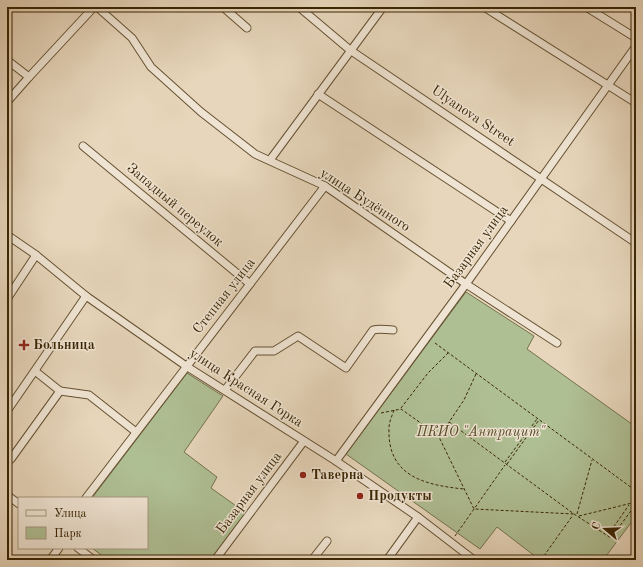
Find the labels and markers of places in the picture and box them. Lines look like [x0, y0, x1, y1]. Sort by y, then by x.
place label: Больница [33, 338, 95, 352]
marker: Больница [18, 339, 30, 351]
place label: Таверна [311, 468, 364, 482]
marker: Таверна [298, 470, 308, 480]
place label: Продукты [368, 489, 432, 503]
marker: Продукты [355, 491, 365, 501]

